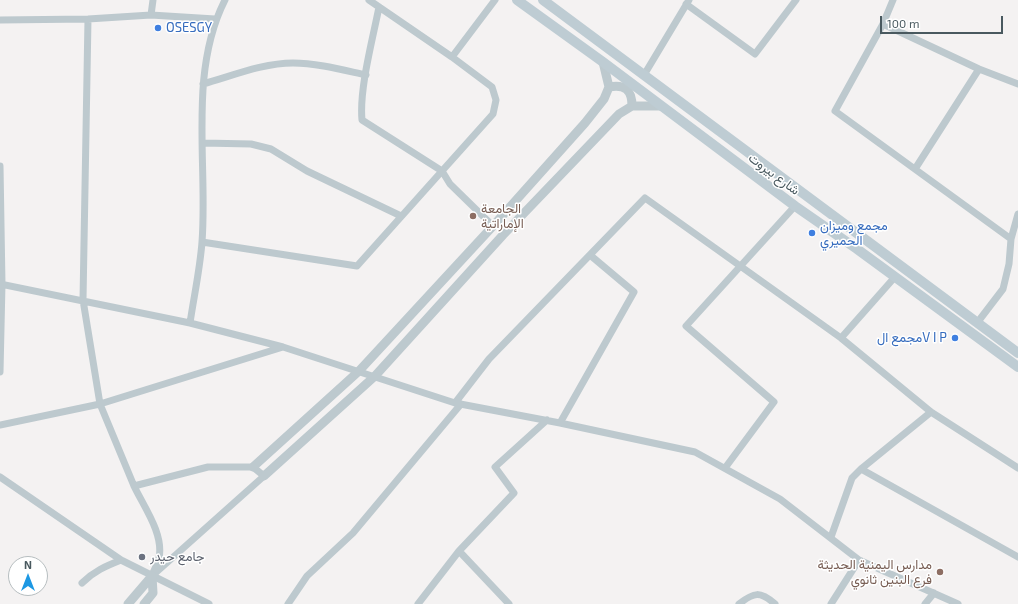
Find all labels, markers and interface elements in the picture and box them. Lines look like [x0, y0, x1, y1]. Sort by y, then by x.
scale bar [882, 8, 1005, 34]
text: 100 m [887, 16, 919, 30]
place label: OSESGY [166, 20, 212, 36]
marker: OSESGY [153, 23, 163, 33]
street label: شارع بيروت [745, 150, 803, 198]
place label: الجامعة الإماراتية [481, 201, 524, 232]
marker: الجامعة الإماراتية [468, 211, 478, 221]
place label: مجمع وميزان الحميري [820, 218, 888, 249]
marker: مجمع وميزان الحميري [807, 228, 817, 238]
place label: مجمع الV I P [877, 330, 947, 346]
marker: مجمع الV I P [950, 333, 960, 343]
place label: جامع حيدر [150, 549, 205, 565]
marker: جامع حيدر [137, 552, 147, 562]
north arrow [8, 556, 48, 596]
place label: مدارس اليمنية الحديثة فرع البنين ثانوي [817, 557, 932, 588]
text: N [24, 558, 32, 571]
marker: مدارس اليمنية الحديثة فرع البنين ثانوي [935, 567, 945, 577]

